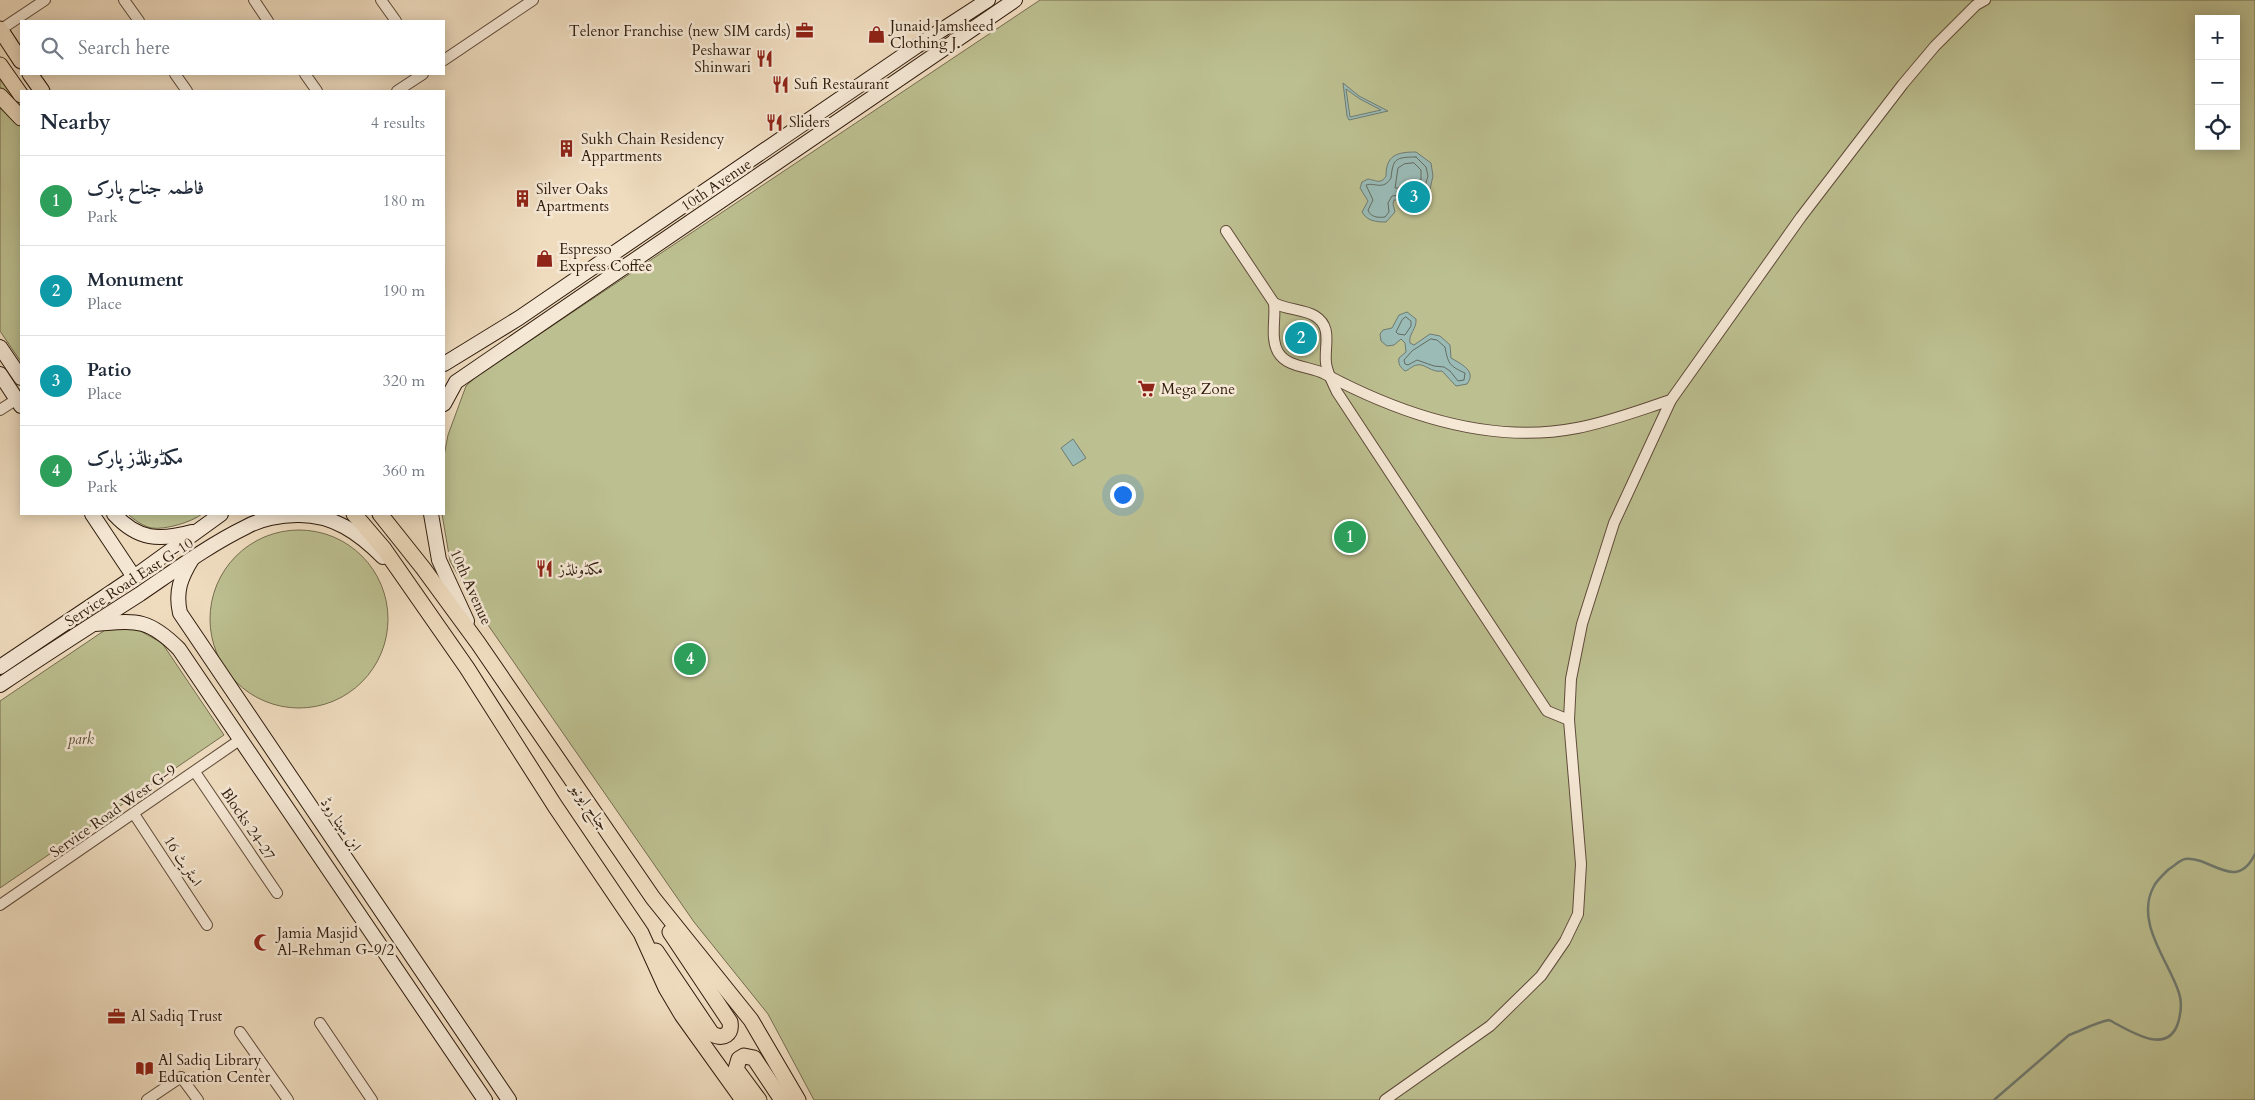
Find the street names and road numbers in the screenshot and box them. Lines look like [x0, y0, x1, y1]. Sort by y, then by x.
street label: 10th Avenue [677, 154, 755, 216]
street label: Service Road East G-10 [61, 533, 197, 631]
street label: 10th Avenue [445, 546, 497, 628]
street label: Service Road West G-9 [46, 760, 180, 862]
street label: جناح ایونیو [563, 778, 614, 837]
street label: Blocks 24-27 [216, 784, 280, 864]
street label: ابن سینا روڈ [316, 793, 366, 855]
street label: اسٹریٹ 16 [159, 832, 207, 890]

